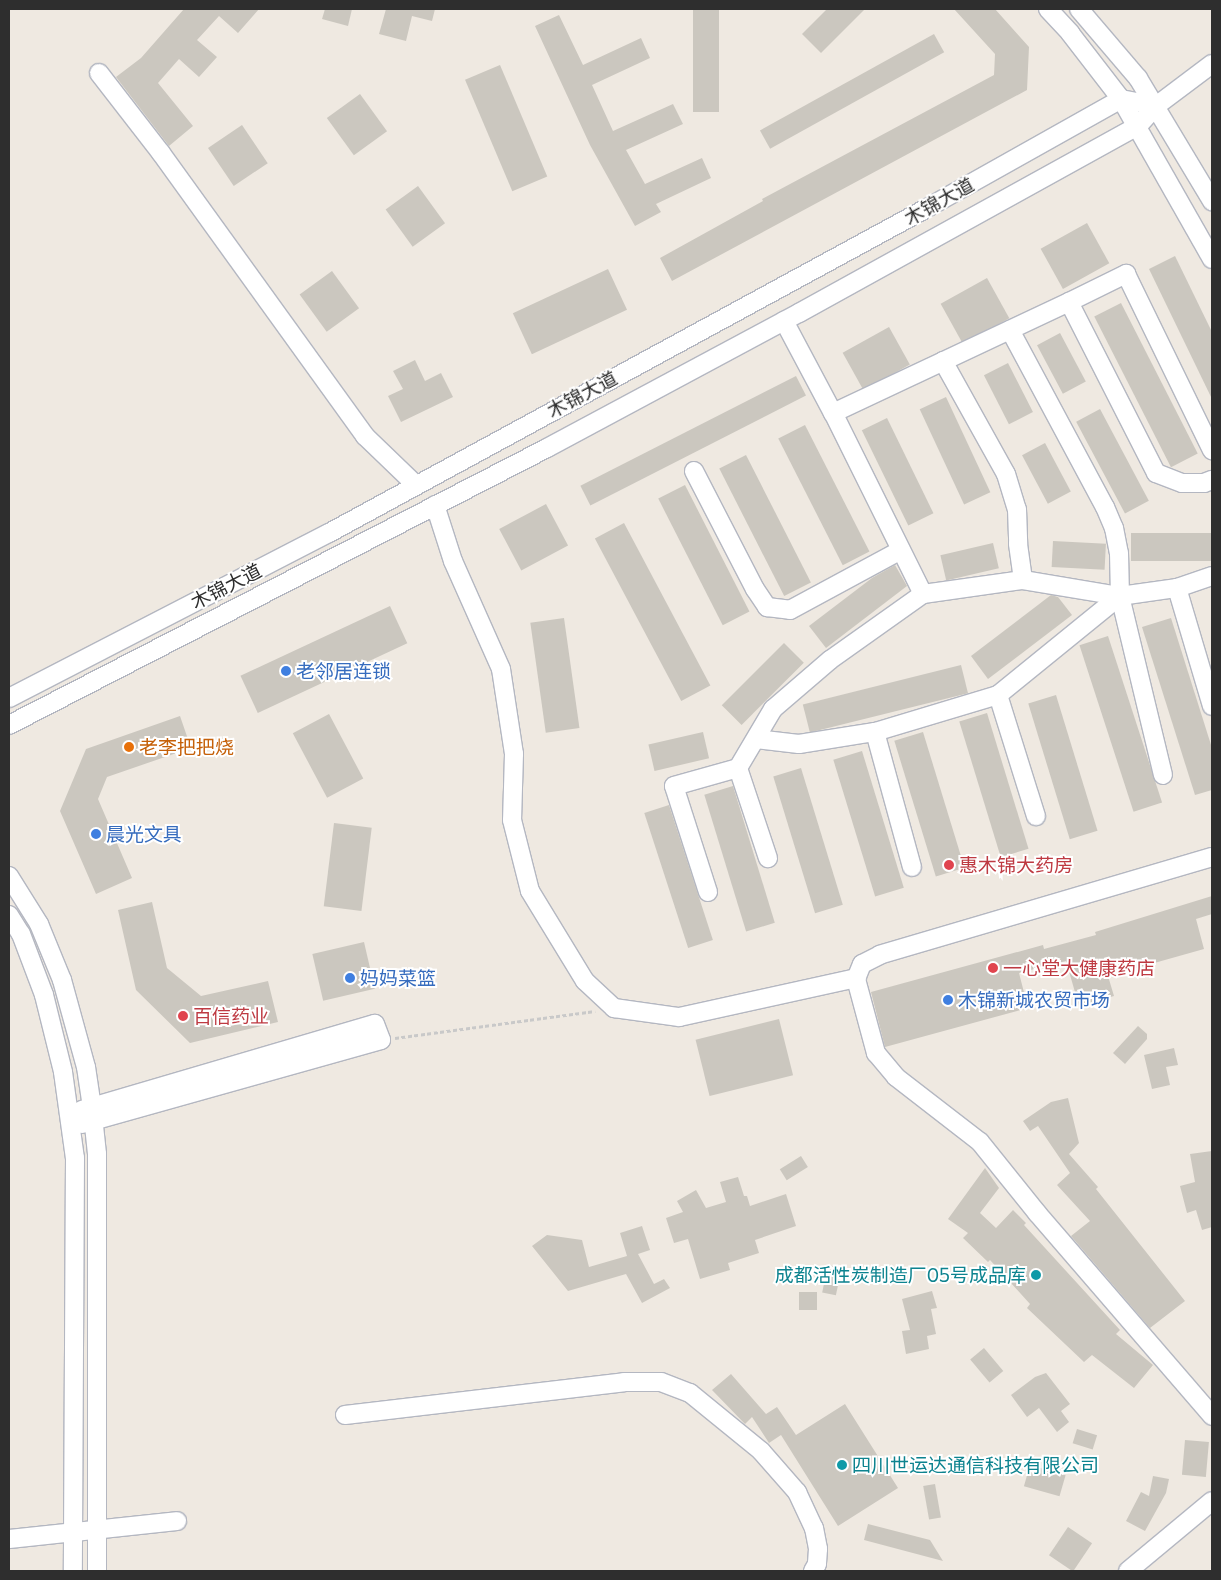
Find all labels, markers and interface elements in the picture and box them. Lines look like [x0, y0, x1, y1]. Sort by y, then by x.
street label: 木锦大道 [900, 173, 978, 229]
street label: 木锦大道 [543, 366, 621, 422]
street label: 木锦大道 [187, 559, 265, 613]
place label: 老邻居连锁 [296, 660, 391, 682]
marker: 老邻居连锁 [280, 665, 292, 677]
place label: 老李把把烧 [139, 736, 234, 758]
marker: 老李把把烧 [123, 741, 135, 753]
place label: 晨光文具 [106, 823, 182, 845]
marker: 晨光文具 [90, 828, 102, 840]
place label: 惠木锦大药房 [959, 854, 1073, 876]
marker: 惠木锦大药房 [943, 859, 955, 871]
place label: 一心堂大健康药店 [1003, 957, 1155, 979]
marker: 一心堂大健康药店 [987, 962, 999, 974]
place label: 妈妈菜篮 [360, 967, 436, 989]
marker: 妈妈菜篮 [344, 972, 356, 984]
place label: 木锦新城农贸市场 [958, 989, 1110, 1011]
marker: 木锦新城农贸市场 [942, 994, 954, 1006]
place label: 百信药业 [193, 1005, 269, 1027]
marker: 百信药业 [177, 1010, 189, 1022]
place label: 成都活性炭制造厂05号成品库 [775, 1264, 1026, 1286]
marker: 成都活性炭制造厂05号成品库 [1030, 1269, 1042, 1281]
place label: 四川世运达通信科技有限公司 [852, 1454, 1099, 1476]
marker: 四川世运达通信科技有限公司 [836, 1459, 848, 1471]

